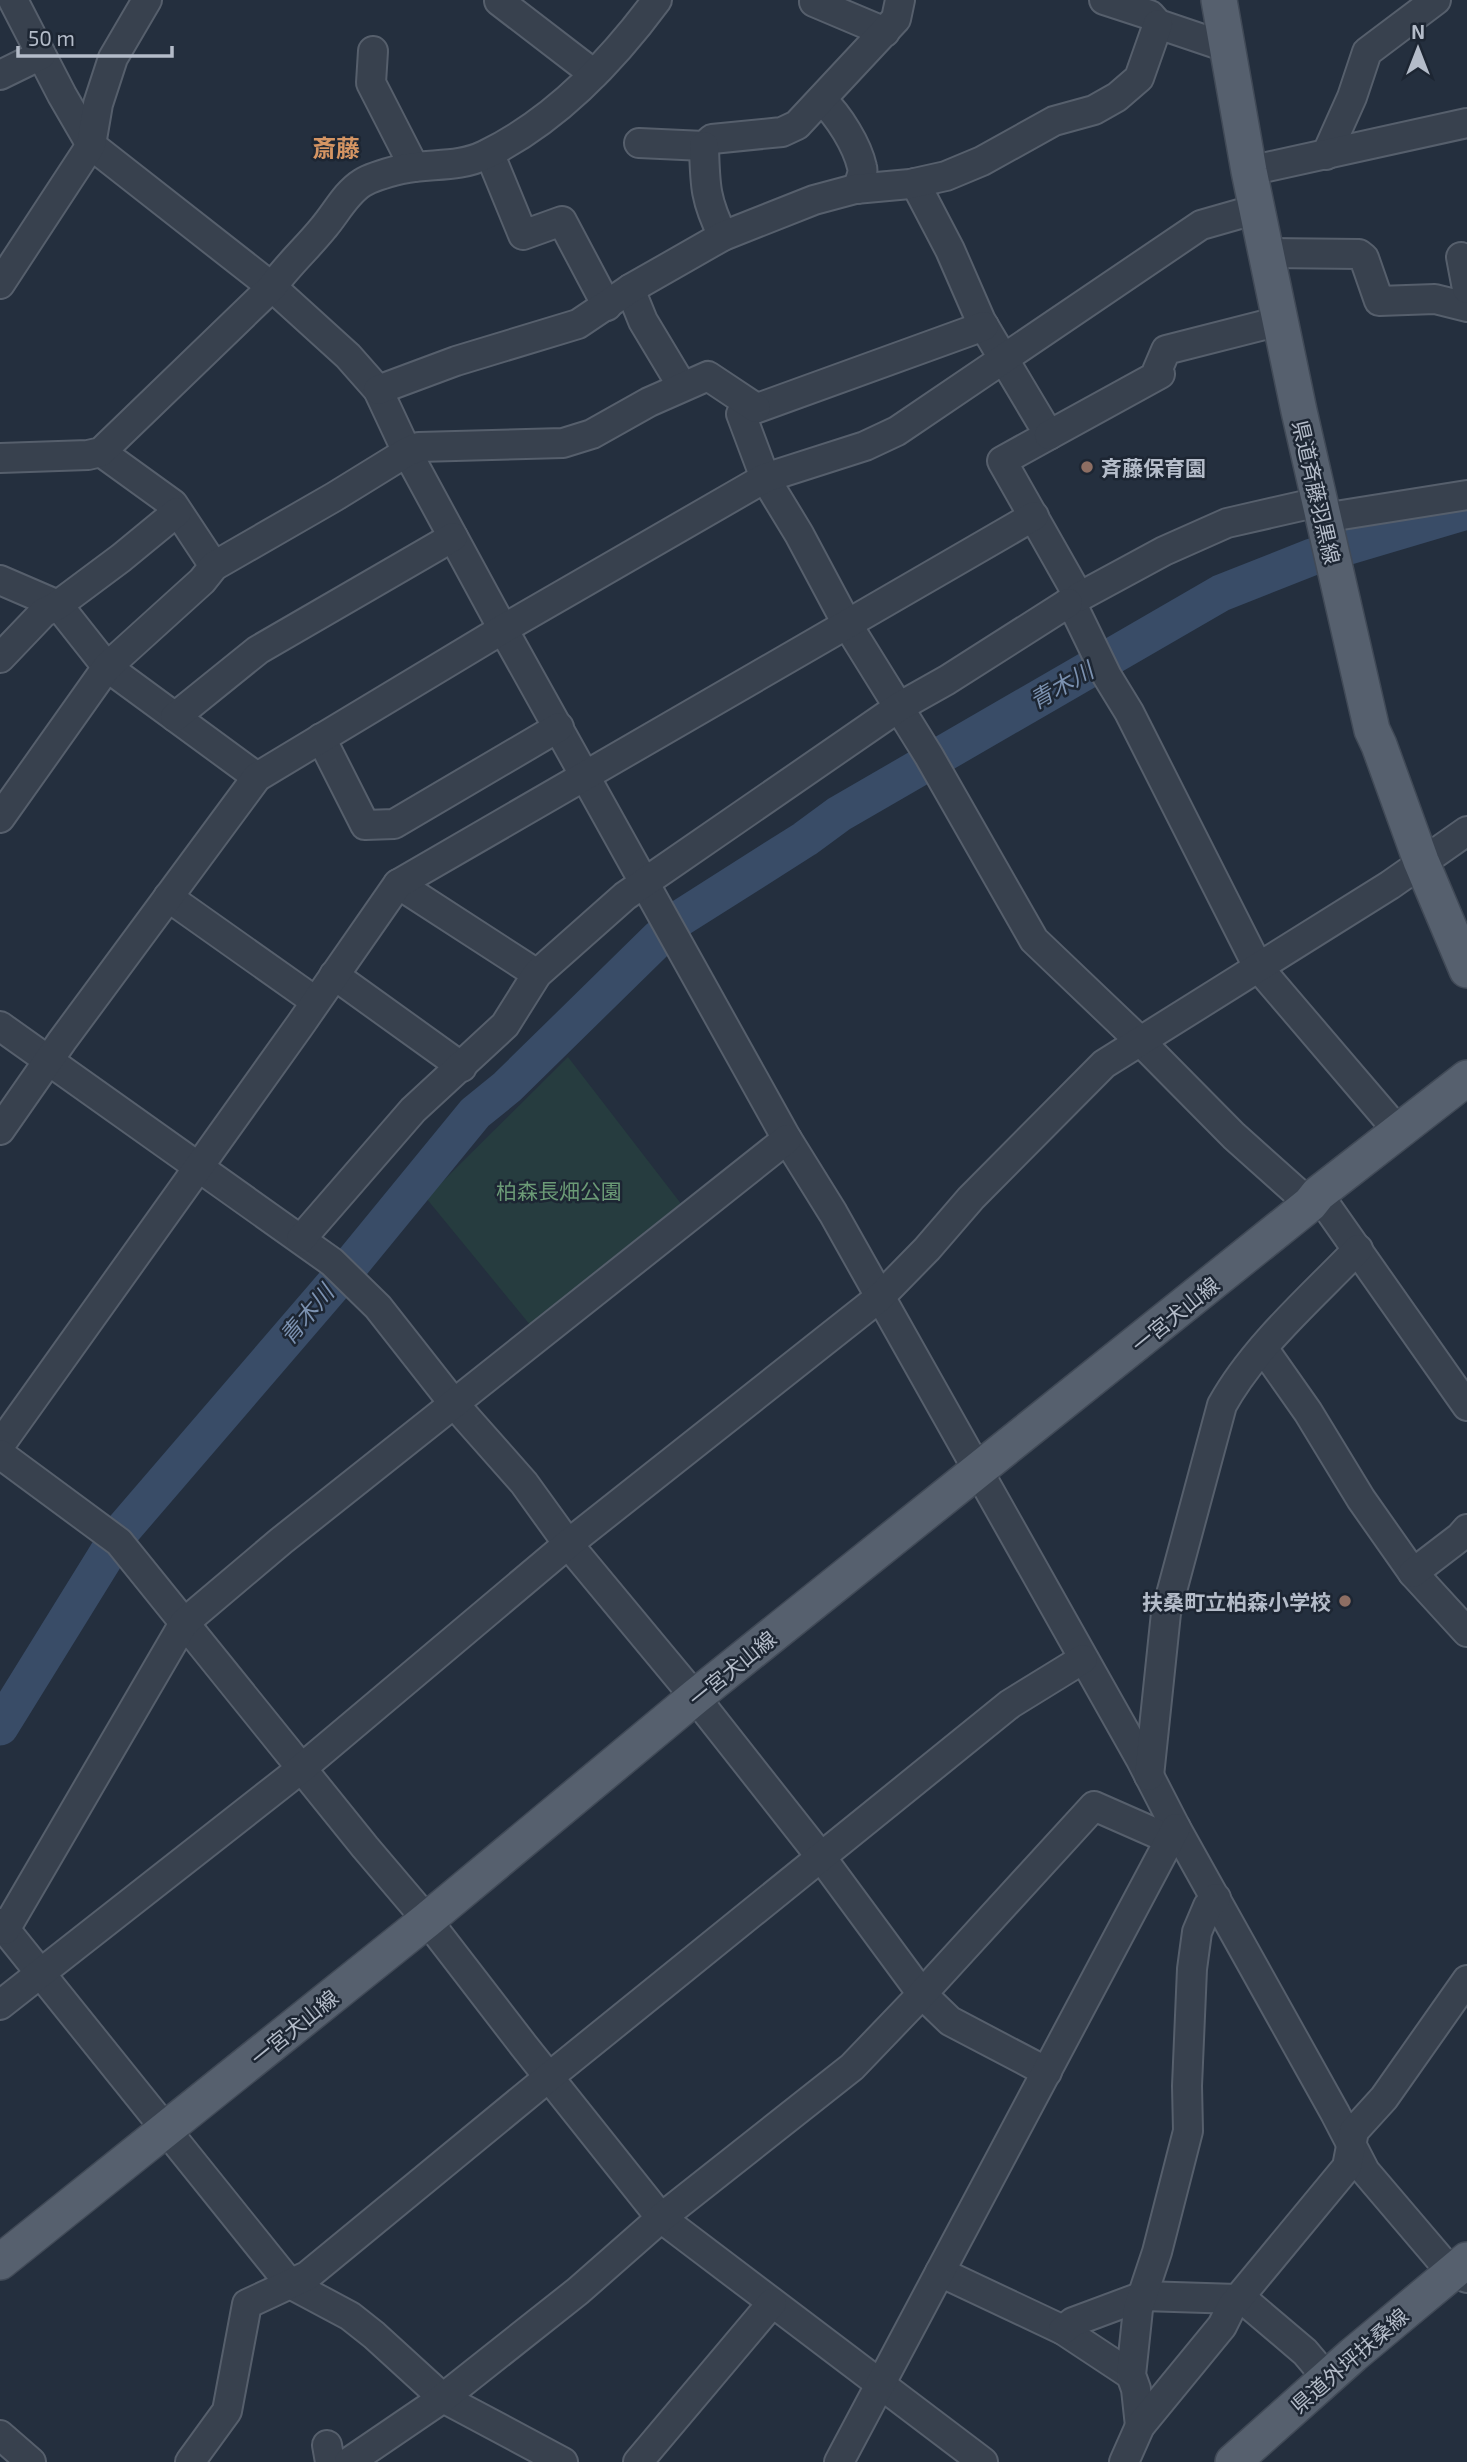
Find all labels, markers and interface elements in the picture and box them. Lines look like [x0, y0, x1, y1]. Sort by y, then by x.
scale bar [18, 14, 172, 58]
north arrow [1383, 14, 1453, 84]
text: N [1411, 20, 1425, 43]
text: 50 m [28, 25, 75, 50]
district label: 斎藤 [312, 133, 360, 162]
street label: 県道斉藤羽黒線 [1288, 418, 1346, 566]
place label: 斉藤保育園 [1101, 455, 1206, 480]
marker: 斉藤保育園 [1079, 459, 1095, 475]
water label: 青木川 [1024, 654, 1100, 714]
park label: 柏森長畑公園 [496, 1178, 622, 1203]
street label: 一宮犬山線 [1126, 1271, 1224, 1357]
water label: 青木川 [273, 1276, 341, 1349]
place label: 扶桑町立柏森小学校 [1142, 1589, 1331, 1614]
marker: 扶桑町立柏森小学校 [1337, 1593, 1353, 1609]
street label: 一宮犬山線 [683, 1625, 781, 1711]
street label: 一宮犬山線 [245, 1984, 343, 2070]
street label: 県道外坪扶桑線 [1285, 2302, 1413, 2418]

